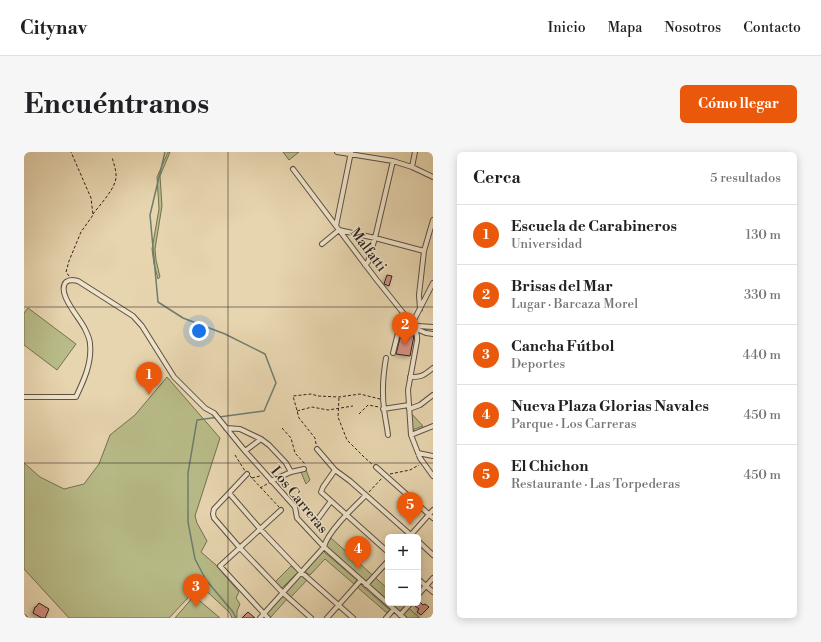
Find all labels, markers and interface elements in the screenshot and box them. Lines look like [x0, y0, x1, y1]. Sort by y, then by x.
text: Citynav [20, 16, 87, 40]
text: Inicio [548, 19, 586, 37]
text: Mapa [608, 19, 642, 37]
text: Nosotros [664, 19, 721, 37]
text: Contacto [743, 19, 801, 37]
button: Cómo llegar [680, 85, 797, 123]
text: Encuéntranos [24, 87, 209, 122]
text: Cerca [473, 167, 521, 189]
text: 5 resultados [710, 170, 781, 186]
text: Escuela de Carabineros [511, 217, 677, 236]
street label: Malfatti [346, 224, 391, 276]
text: 1 [483, 227, 489, 243]
text: 130 m [746, 227, 781, 243]
text: Universidad [511, 236, 582, 252]
text: Brisas del Mar [511, 277, 613, 296]
text: 2 [482, 287, 490, 303]
text: 330 m [744, 287, 781, 303]
text: Lugar · Barcaza Morel [511, 296, 638, 312]
pin: 2 [392, 312, 418, 345]
your location [189, 321, 209, 341]
text: Cancha Fútbol [511, 337, 615, 356]
text: 3 [482, 347, 490, 363]
text: 440 m [743, 347, 781, 363]
text: Deportes [511, 356, 565, 372]
pin: 1 [136, 362, 162, 395]
text: Nueva Plaza Glorias Navales [511, 397, 709, 416]
text: 4 [482, 407, 490, 423]
text: 450 m [743, 407, 781, 423]
text: Parque · Los Carreras [511, 416, 636, 432]
text: El Chichon [511, 457, 589, 476]
street label: Los Carreras [266, 463, 332, 537]
text: 5 [482, 467, 490, 483]
text: 450 m [743, 467, 781, 483]
text: Restaurante · Las Torpederas [511, 476, 680, 492]
pin: 5 [397, 492, 423, 525]
map controls [385, 534, 421, 606]
button: + [385, 534, 421, 570]
pin: 4 [345, 536, 371, 569]
button: − [385, 570, 421, 606]
pin: 3 [183, 574, 209, 607]

